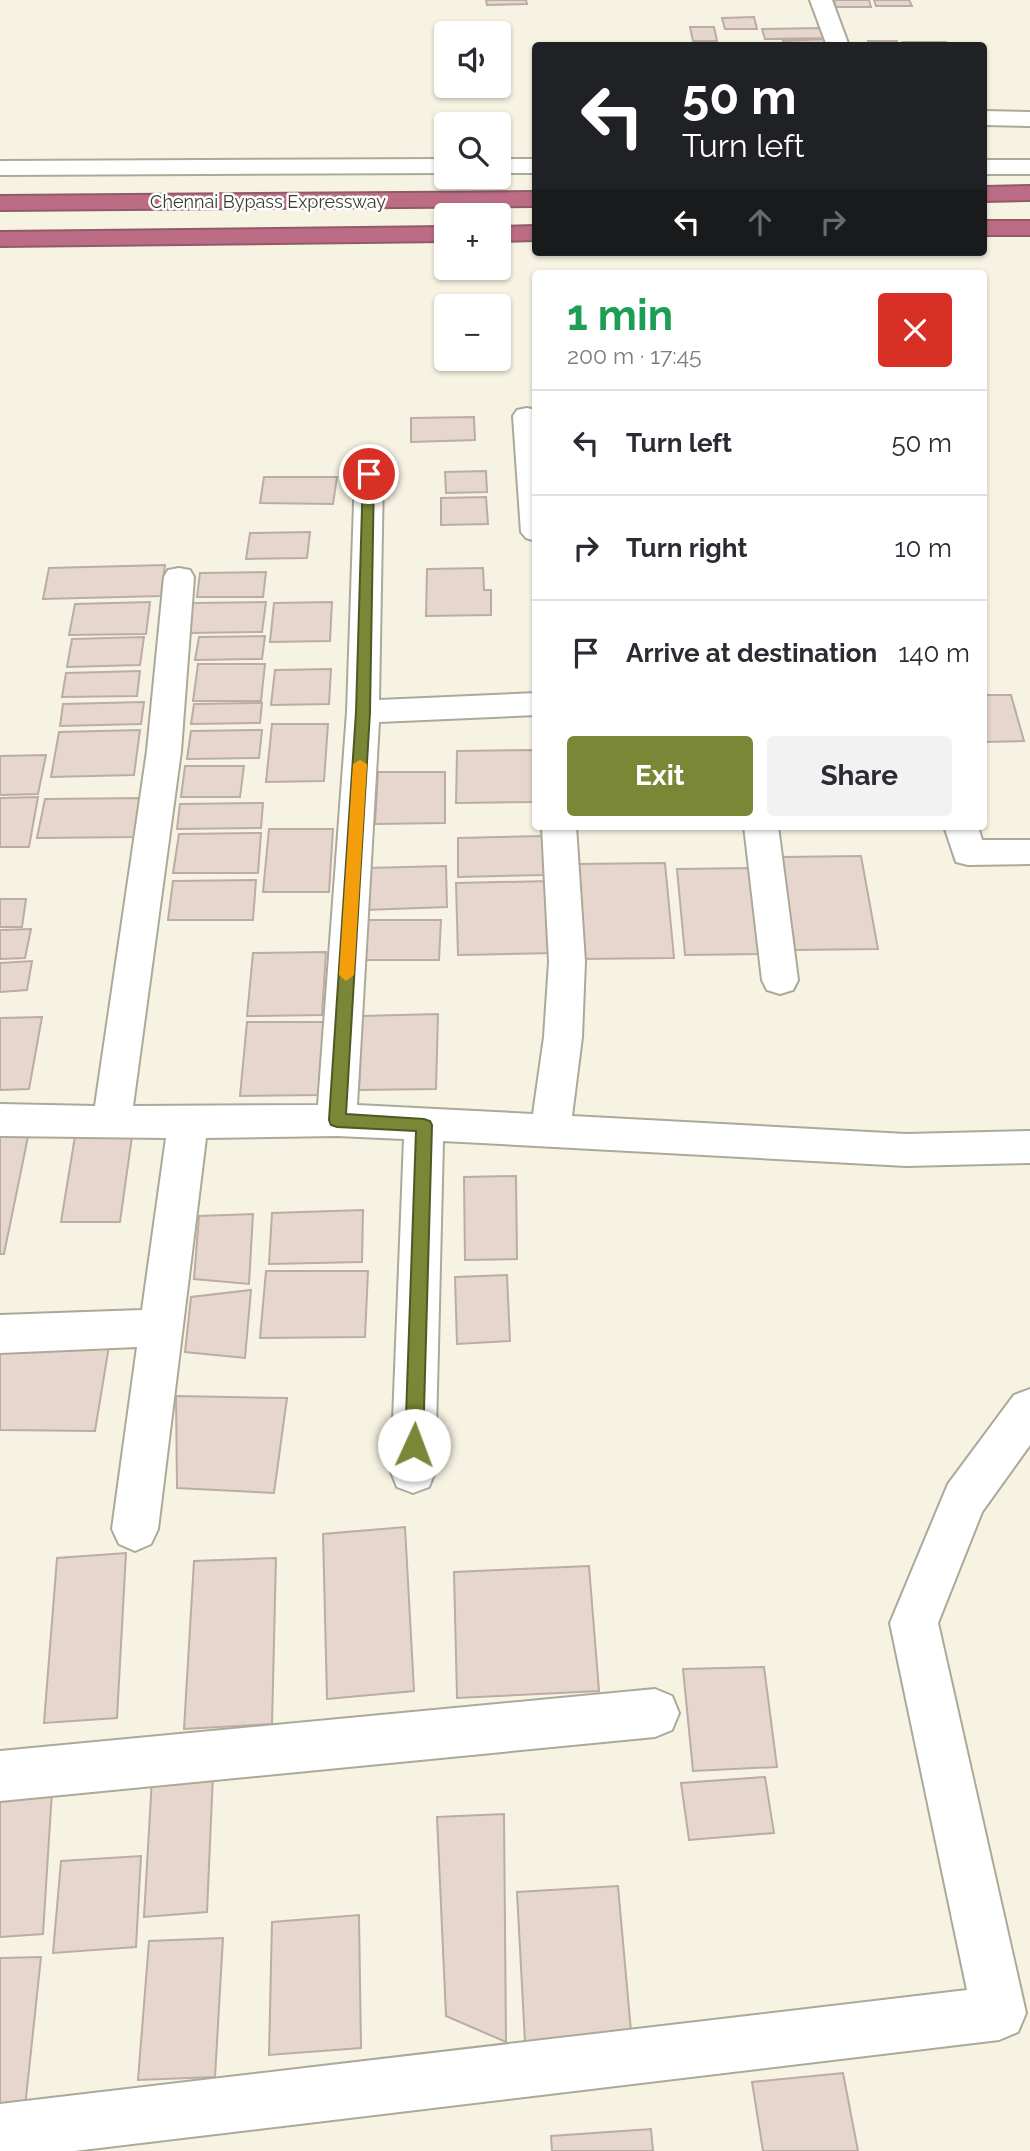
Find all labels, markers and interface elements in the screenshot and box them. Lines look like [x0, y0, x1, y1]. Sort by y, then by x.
map controls [434, 21, 511, 371]
button: sound [434, 21, 511, 98]
text: 50 m [682, 68, 797, 125]
icon: left [567, 70, 658, 161]
button: search [434, 112, 511, 189]
text: Turn left [682, 127, 804, 164]
street label: Chennai Bypass Expressway [150, 191, 386, 212]
button: + [434, 203, 511, 280]
icon: left [668, 203, 706, 241]
icon: ahead [741, 203, 779, 241]
icon: right [814, 203, 852, 241]
text: 1 min [567, 291, 673, 340]
button: close [878, 293, 952, 367]
button: − [434, 294, 511, 371]
text: 200 m · 17:45 [567, 342, 702, 369]
icon: left [567, 424, 605, 462]
text: Turn left [626, 428, 732, 458]
text: 50 m [891, 428, 952, 458]
pin [339, 444, 399, 504]
icon: arrive [350, 455, 388, 493]
icon: right [567, 529, 605, 567]
text: Turn right [626, 533, 747, 563]
text: 10 m [894, 533, 952, 563]
icon: arrive [567, 634, 605, 672]
text: Arrive at destination [626, 638, 877, 668]
text: 140 m [898, 638, 970, 668]
button: Exit [567, 736, 753, 816]
button: Share [767, 736, 952, 816]
position arrow [377, 1408, 451, 1482]

